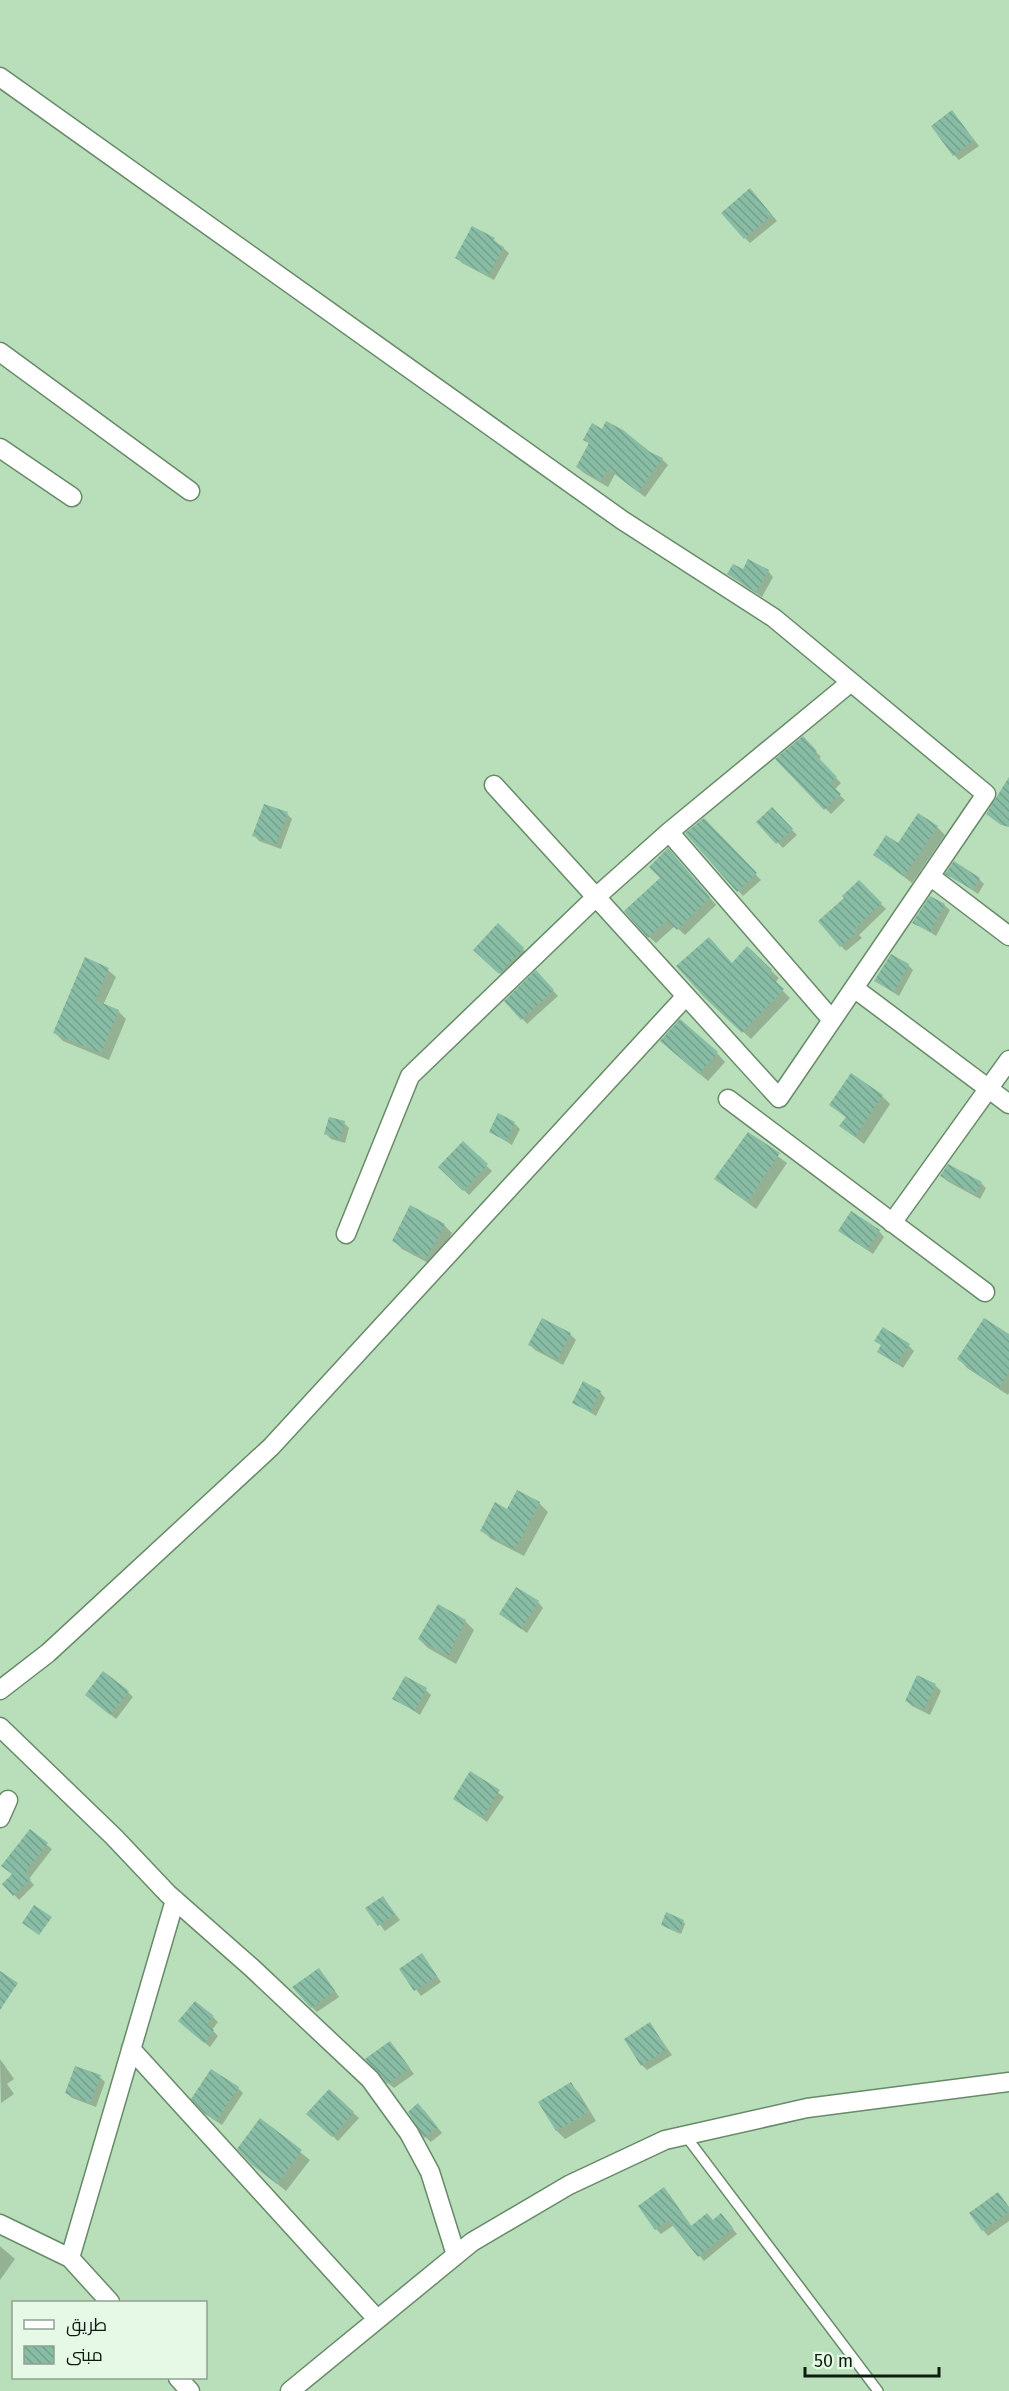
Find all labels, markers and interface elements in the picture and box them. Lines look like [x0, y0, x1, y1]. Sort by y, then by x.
legend [12, 2301, 207, 2379]
text: طريق [66, 2314, 107, 2337]
scale bar [805, 2340, 938, 2378]
text: مبنى [66, 2344, 103, 2366]
text: 50 m [814, 2350, 853, 2372]

